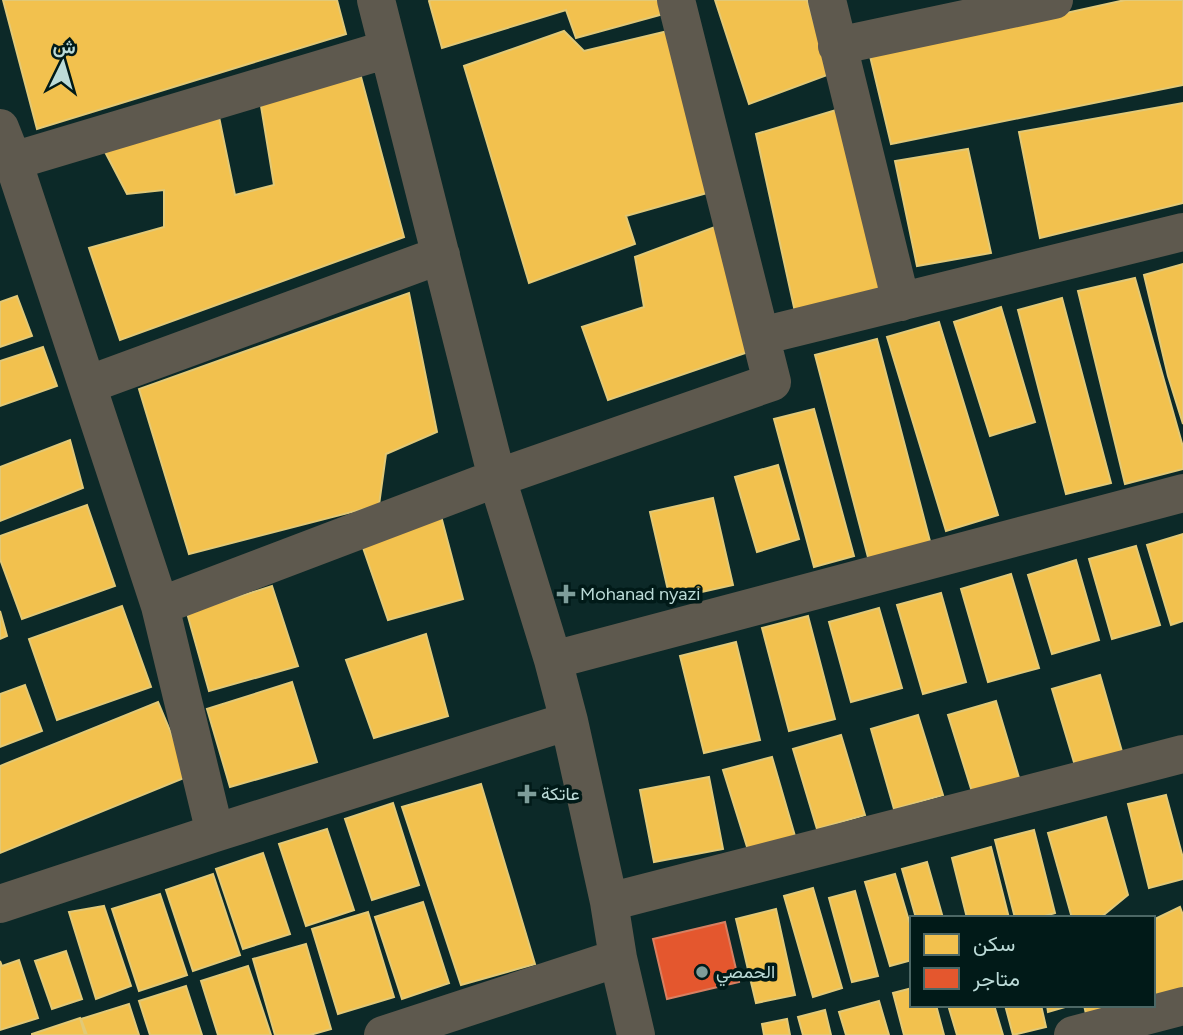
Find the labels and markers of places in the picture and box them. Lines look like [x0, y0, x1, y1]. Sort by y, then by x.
place label: Mohanad nyazi [580, 583, 700, 605]
marker: Mohanad nyazi [558, 586, 574, 602]
place label: عاتكة [541, 783, 580, 805]
marker: عاتكة [519, 786, 535, 802]
place label: الحمصي [716, 961, 775, 987]
marker: الحمصي [694, 964, 710, 980]

